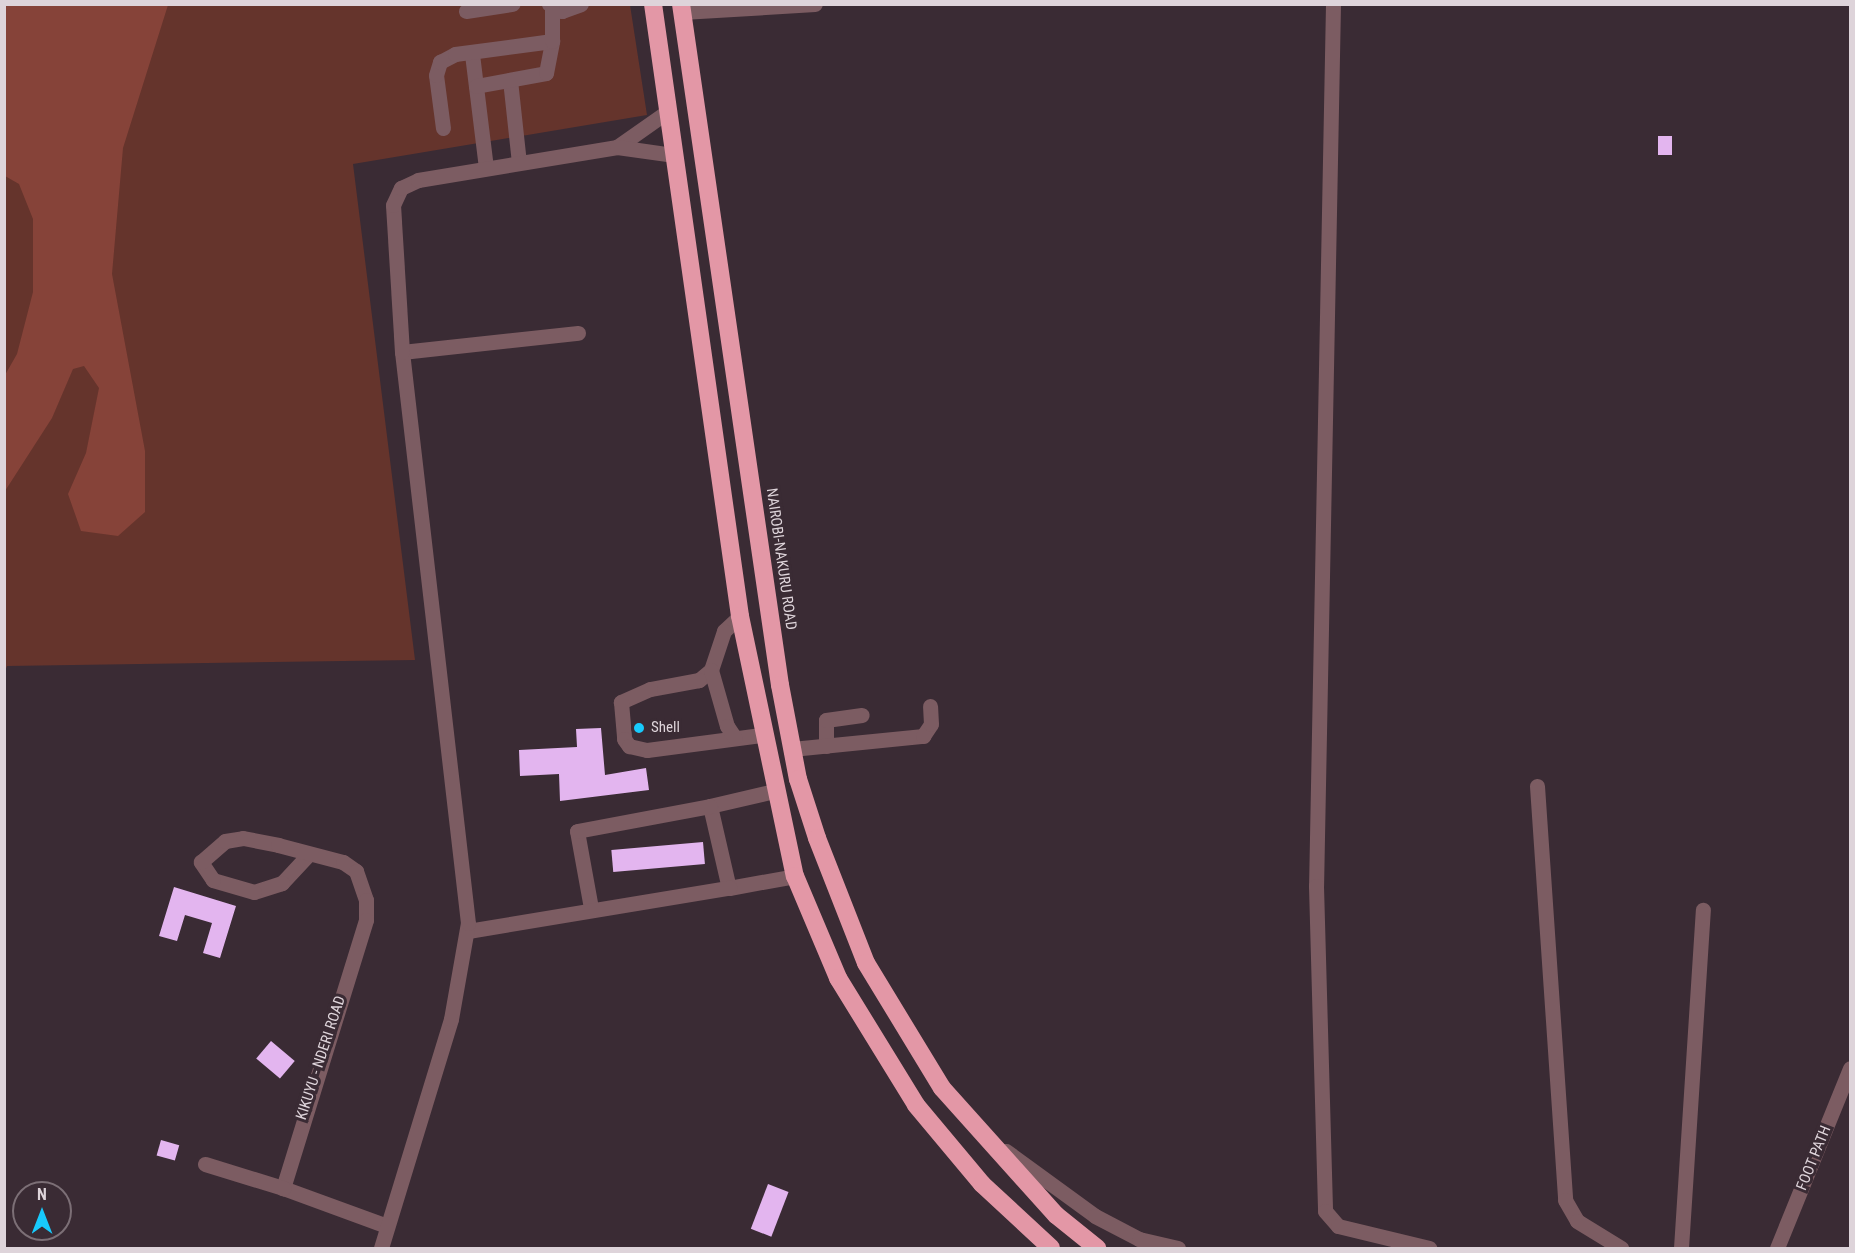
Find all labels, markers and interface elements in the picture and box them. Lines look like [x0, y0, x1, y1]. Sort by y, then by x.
street label: NAIROBI-NAKURU ROAD [762, 487, 800, 631]
place label: Shell [651, 719, 680, 737]
marker: Shell [632, 721, 646, 735]
street label: KIKUYU - NDERI ROAD [292, 994, 350, 1122]
street label: FOOT PATH [1793, 1123, 1835, 1193]
north arrow [12, 1181, 72, 1241]
text: N [37, 1185, 47, 1204]

